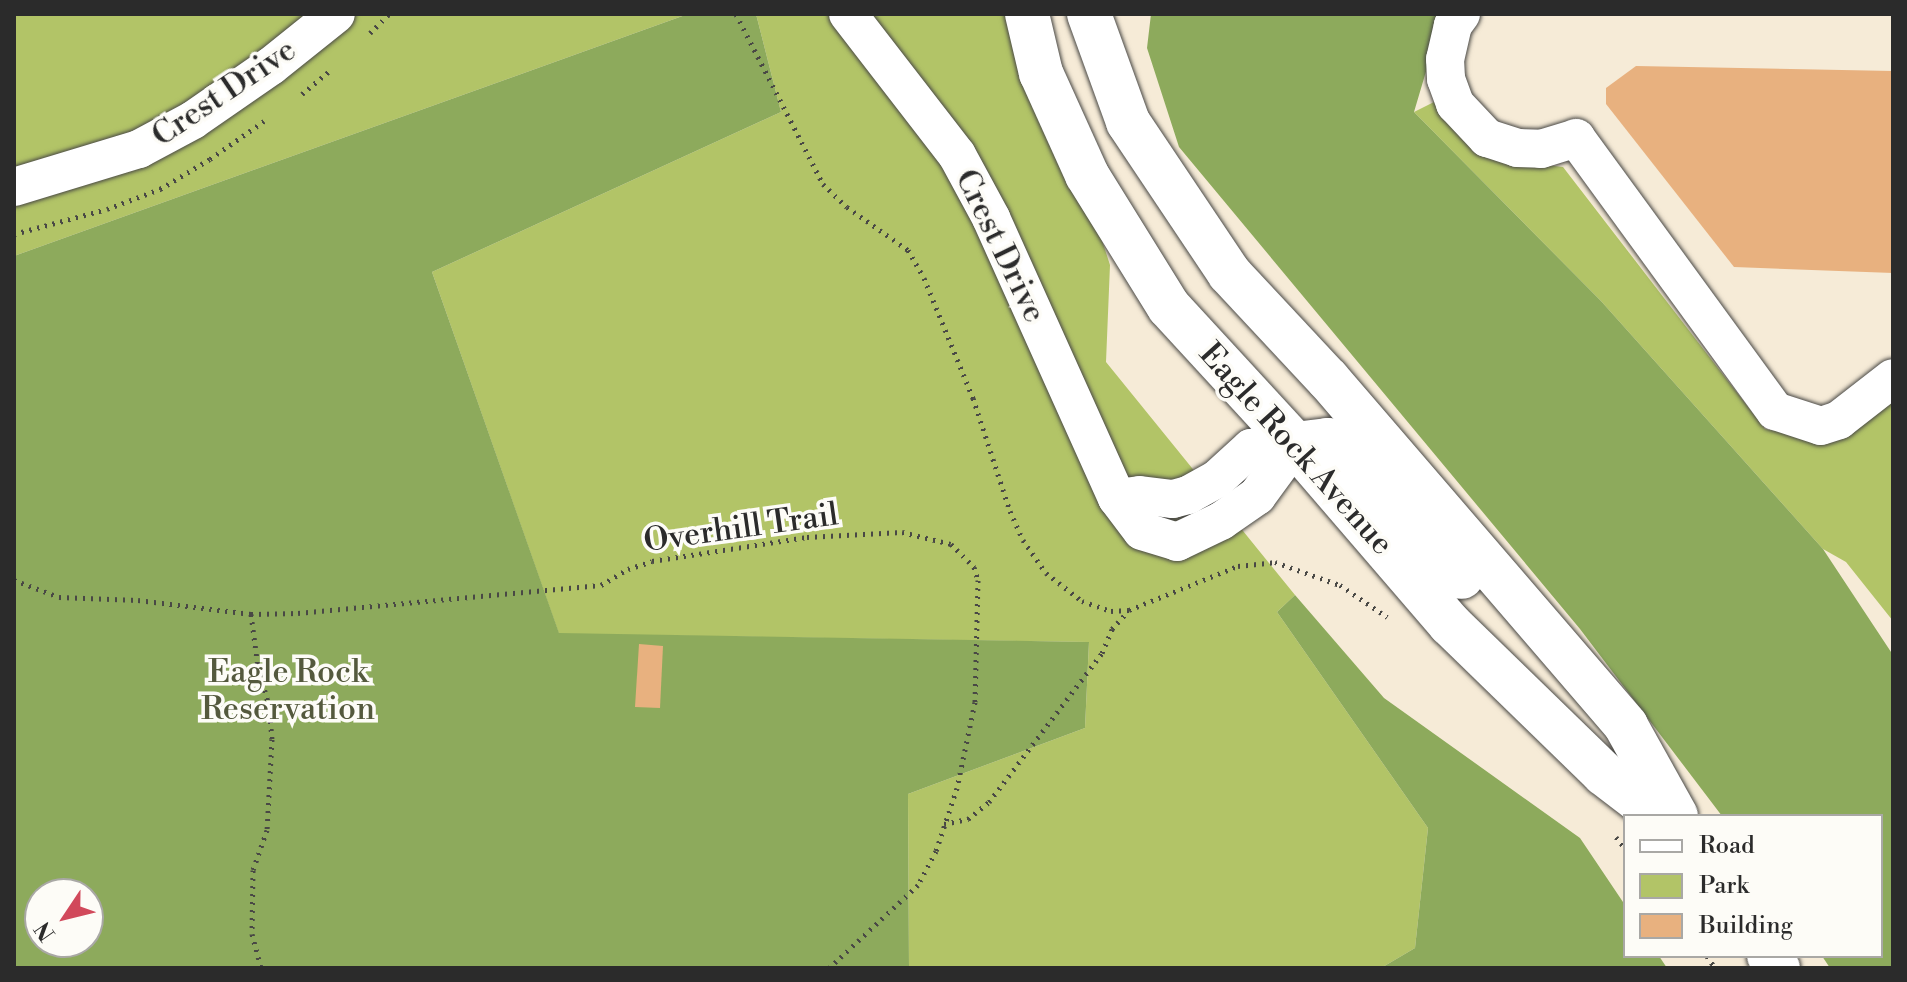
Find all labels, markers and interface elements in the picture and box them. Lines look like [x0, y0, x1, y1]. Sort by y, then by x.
street label: Crest Drive [145, 31, 303, 155]
street label: Crest Drive [946, 163, 1054, 329]
street label: Eagle Rock Avenue [1191, 335, 1401, 563]
street label: Overhill Trail [641, 495, 841, 561]
park label: Eagle Rock Reservation [201, 654, 375, 729]
legend [1623, 814, 1883, 958]
text: Road [1699, 831, 1755, 861]
text: Park [1699, 871, 1749, 901]
north arrow [24, 878, 104, 958]
text: Building [1699, 911, 1793, 941]
text: N [30, 916, 62, 946]

